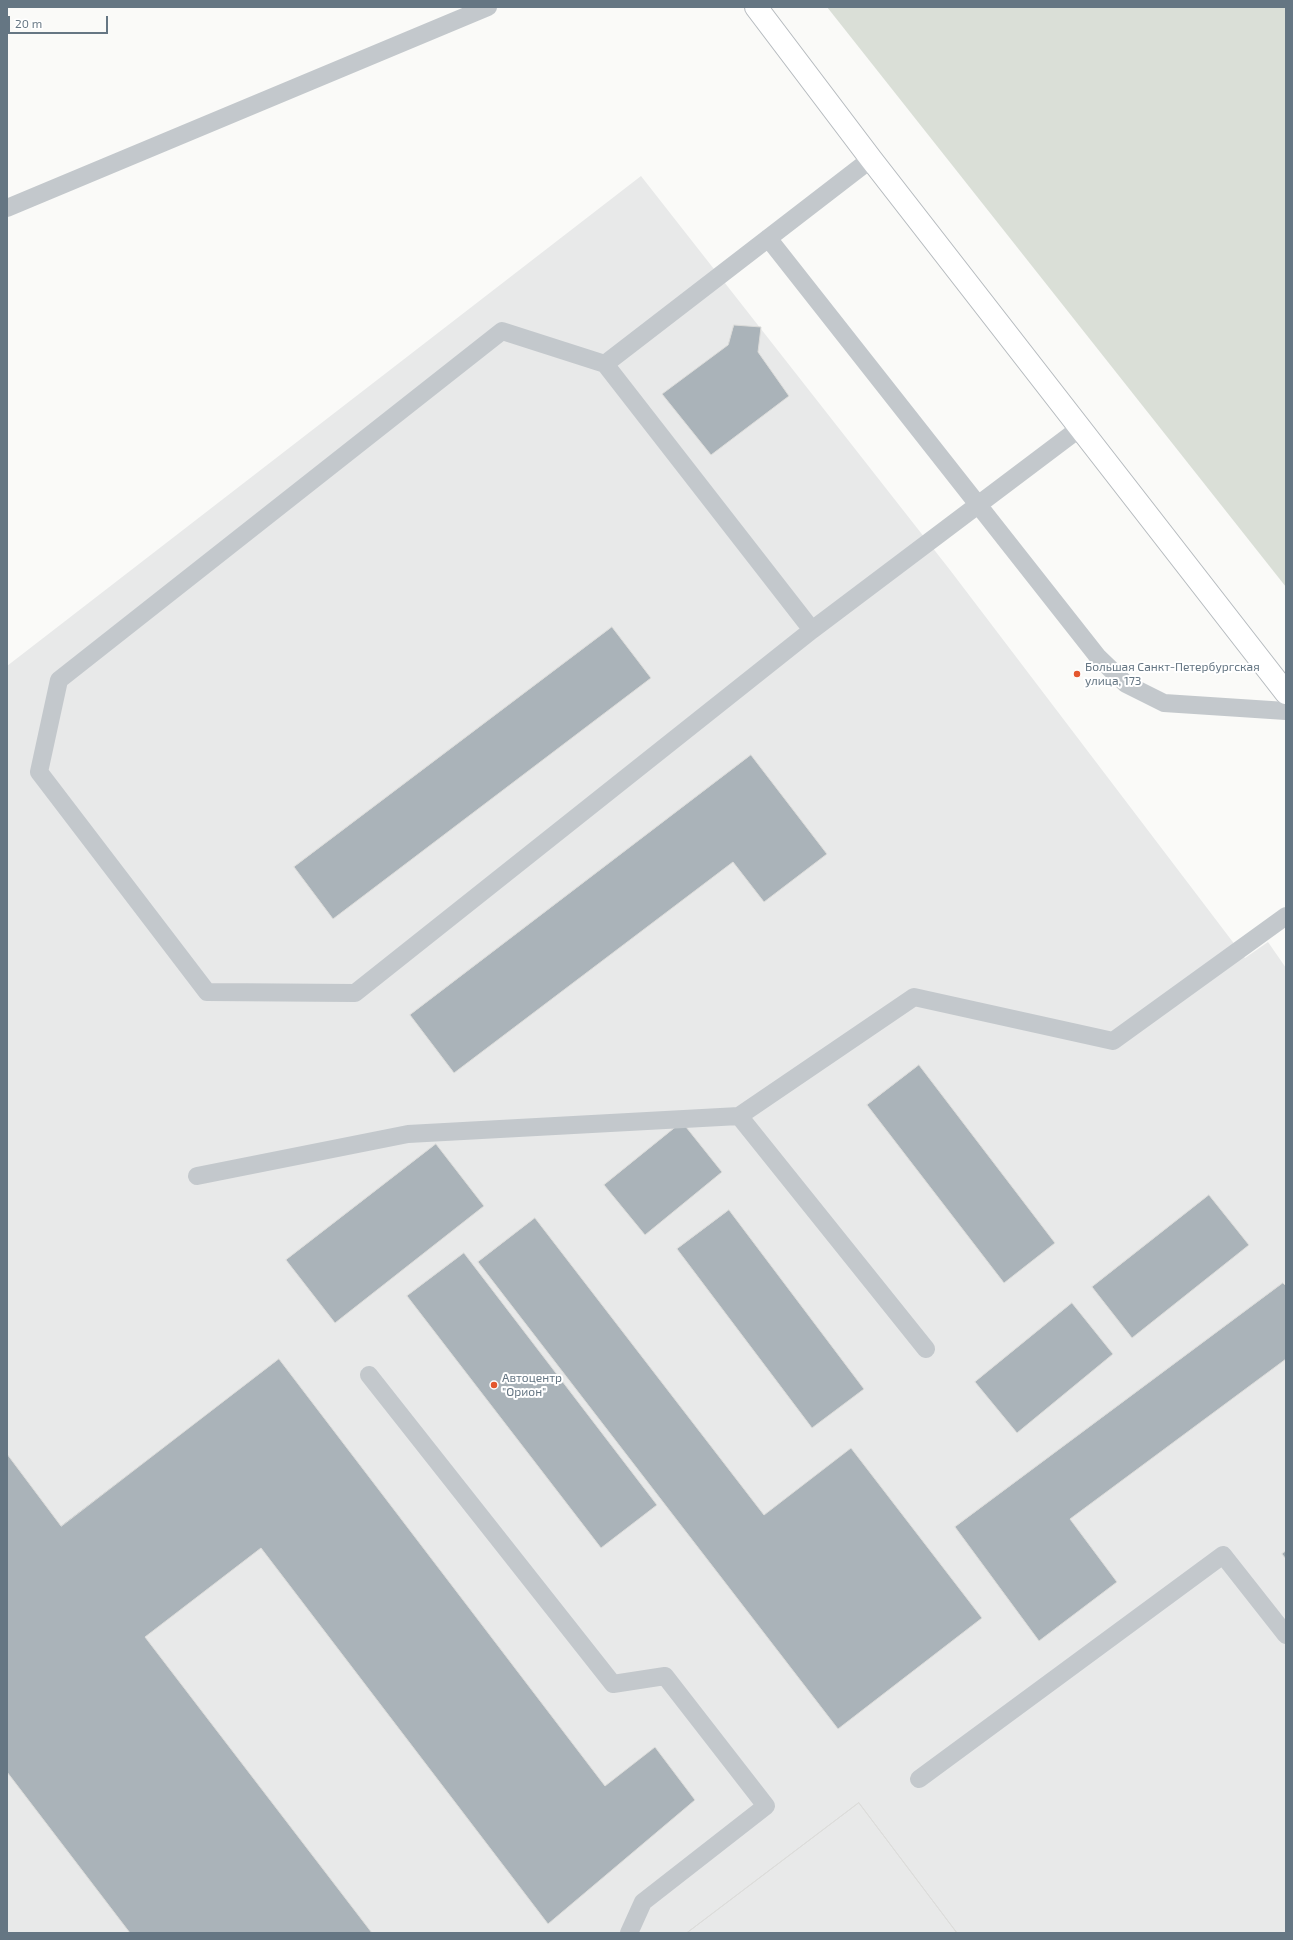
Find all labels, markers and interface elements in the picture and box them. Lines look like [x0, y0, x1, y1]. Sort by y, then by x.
scale bar [10, 8, 110, 34]
text: 20 m [15, 16, 42, 30]
place label: Большая Санкт-Петербургская улица, 173 [1085, 660, 1260, 688]
marker: Большая Санкт-Петербургская улица, 173 [1072, 669, 1082, 679]
place label: Автоцентр "Орион" [502, 1371, 562, 1399]
marker: Автоцентр "Орион" [489, 1380, 499, 1390]

